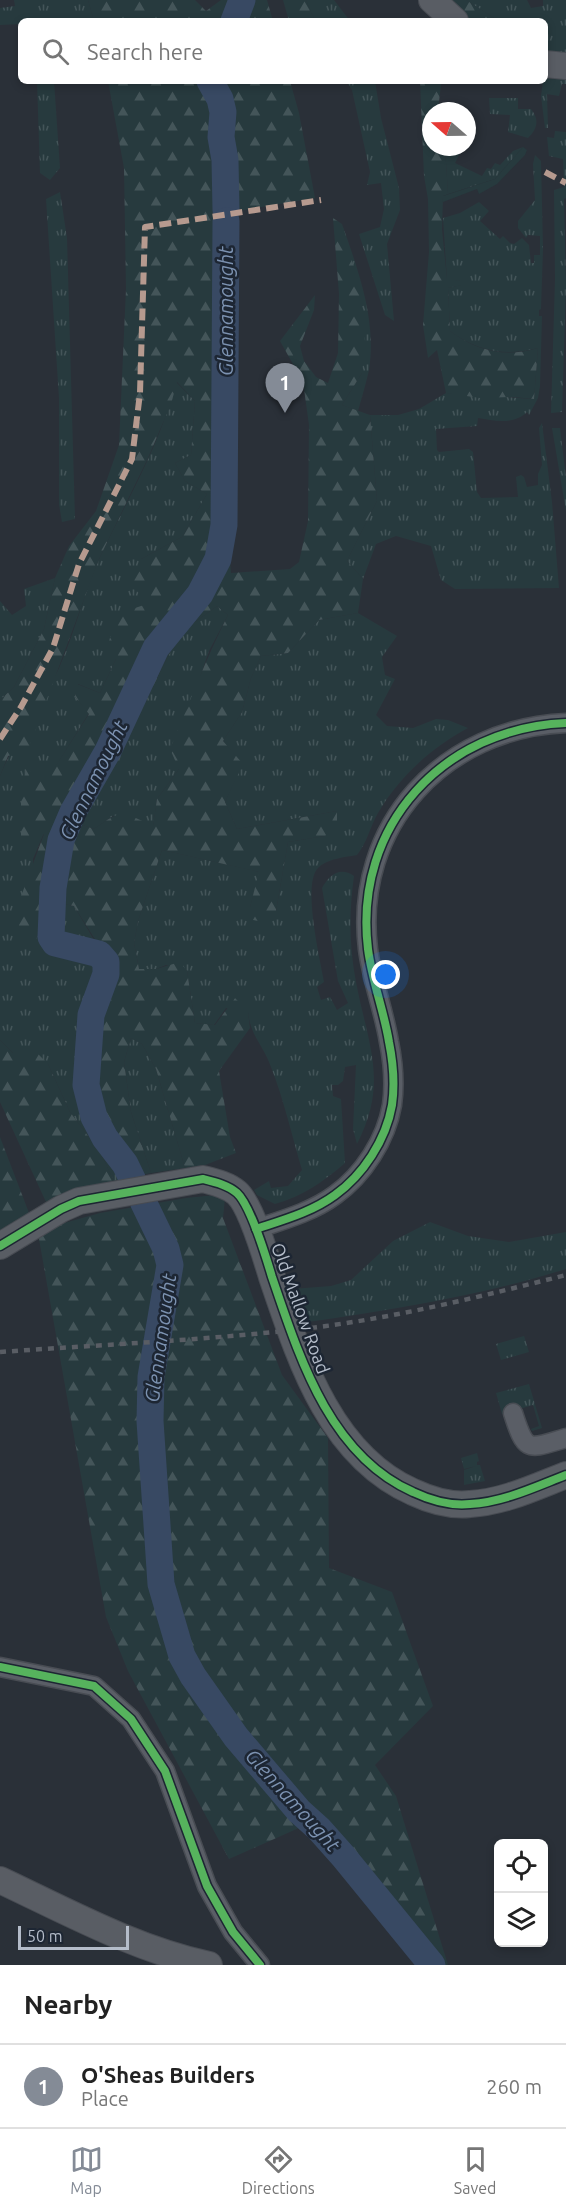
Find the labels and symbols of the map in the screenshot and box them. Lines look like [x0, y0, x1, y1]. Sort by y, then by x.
north arrow [422, 102, 476, 156]
water label: Glennamought [214, 246, 237, 376]
pin: 1 [266, 364, 304, 413]
water label: Glennamought [54, 716, 132, 843]
your location [371, 960, 400, 989]
street label: Old Mallow Road [268, 1240, 334, 1376]
water label: Glennamought [140, 1272, 180, 1404]
water label: Glennamought [241, 1744, 345, 1856]
scale bar [18, 1923, 129, 1950]

